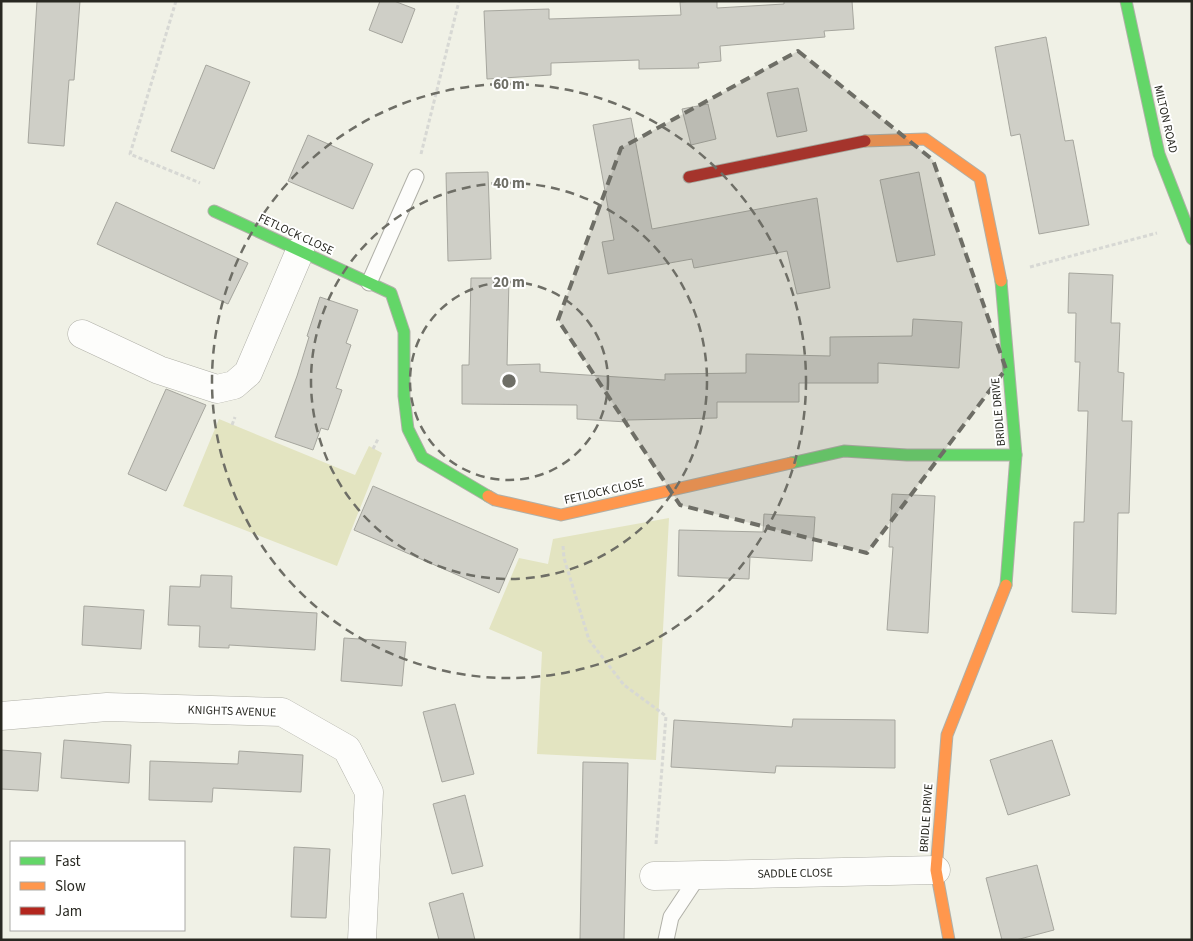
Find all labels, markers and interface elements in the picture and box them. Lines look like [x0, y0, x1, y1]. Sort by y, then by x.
text: 60 m [493, 74, 525, 95]
street label: MILTON ROAD [1149, 84, 1182, 155]
text: 40 m [493, 173, 525, 194]
street label: FETLOCK CLOSE [255, 210, 336, 259]
text: 20 m [493, 272, 525, 293]
centre of rings [500, 372, 518, 390]
street label: BRIDLE DRIVE [987, 377, 1010, 447]
street label: FETLOCK CLOSE [563, 474, 646, 509]
street label: KNIGHTS AVENUE [187, 701, 277, 722]
street label: BRIDLE DRIVE [916, 783, 937, 853]
legend [10, 841, 185, 931]
text: Fast [55, 851, 81, 872]
street label: SADDLE CLOSE [757, 864, 833, 883]
text: Slow [55, 876, 86, 897]
text: Jam [55, 901, 82, 922]

